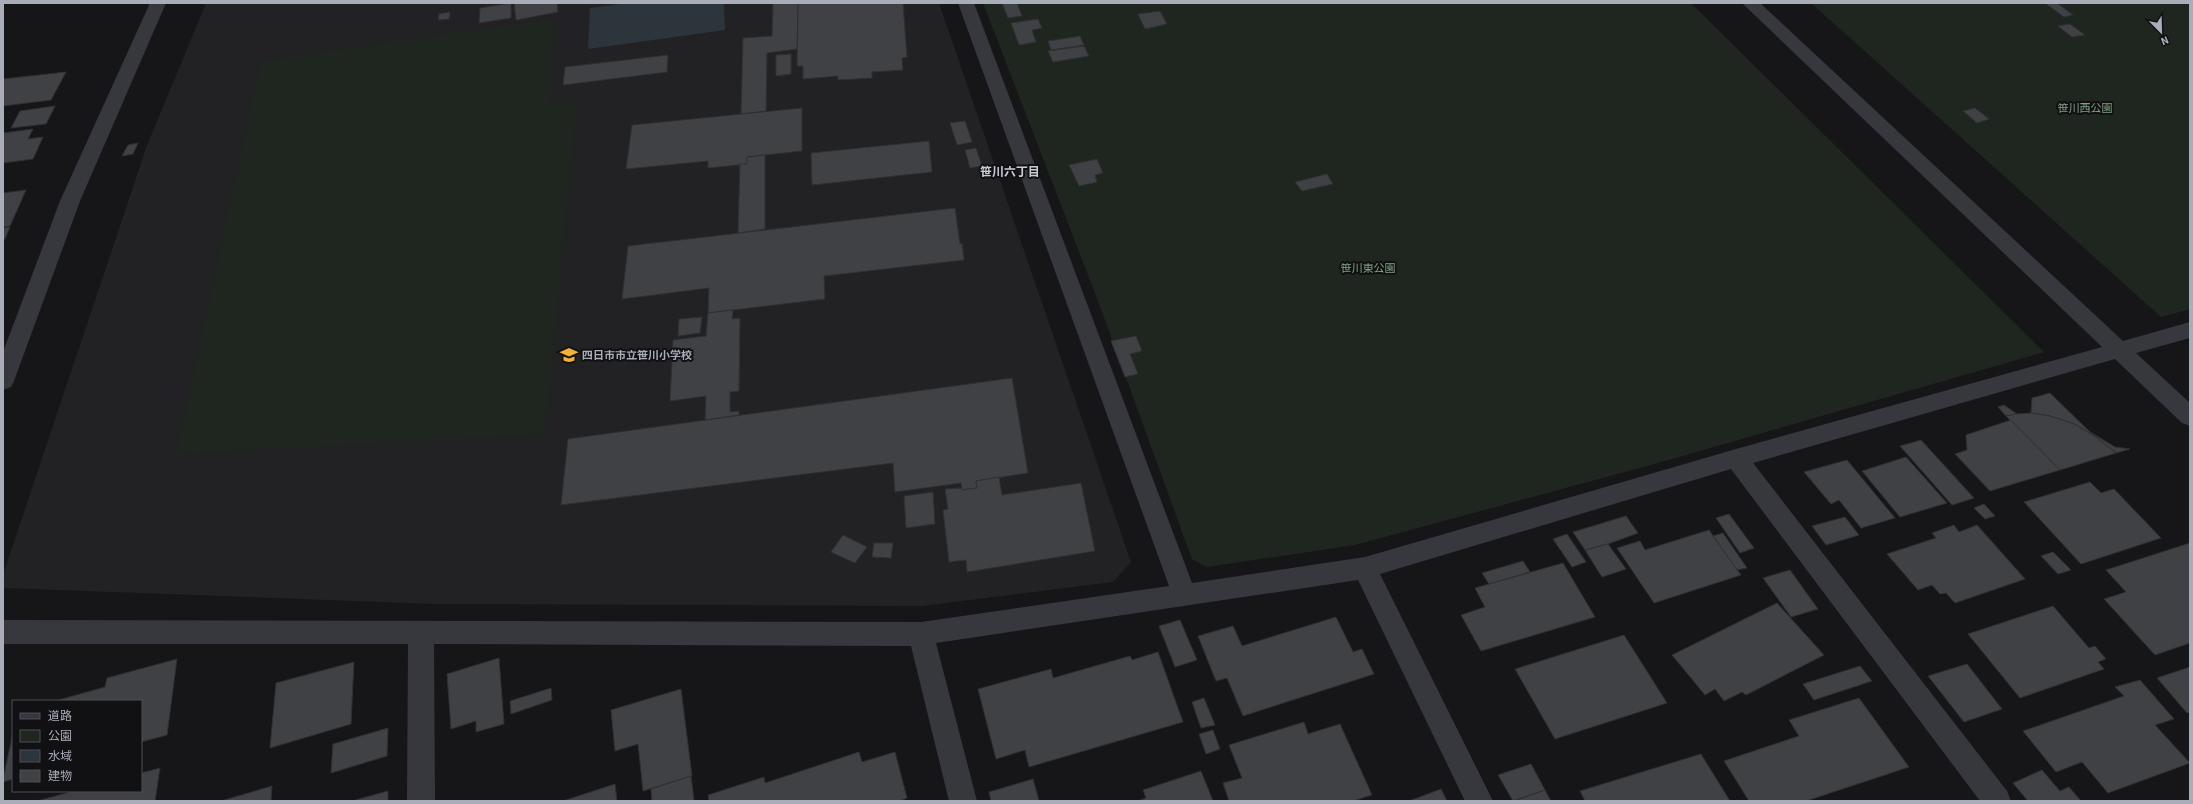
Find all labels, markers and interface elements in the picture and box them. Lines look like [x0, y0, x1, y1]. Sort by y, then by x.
north arrow [2141, 12, 2181, 52]
text: N [2158, 32, 2171, 49]
park label: 笹川西公園 [2058, 101, 2113, 116]
district label: 笹川六丁目 [980, 164, 1040, 181]
park label: 笹川東公園 [1341, 261, 1396, 276]
school or university icon: 四日市市立笹川小学校 [559, 345, 579, 365]
place label: 四日市市立笹川小学校 [582, 348, 692, 363]
legend [12, 700, 142, 792]
text: 道路 [48, 708, 72, 725]
text: 公園 [48, 728, 72, 745]
text: 水域 [48, 748, 72, 765]
text: 建物 [48, 768, 72, 785]

